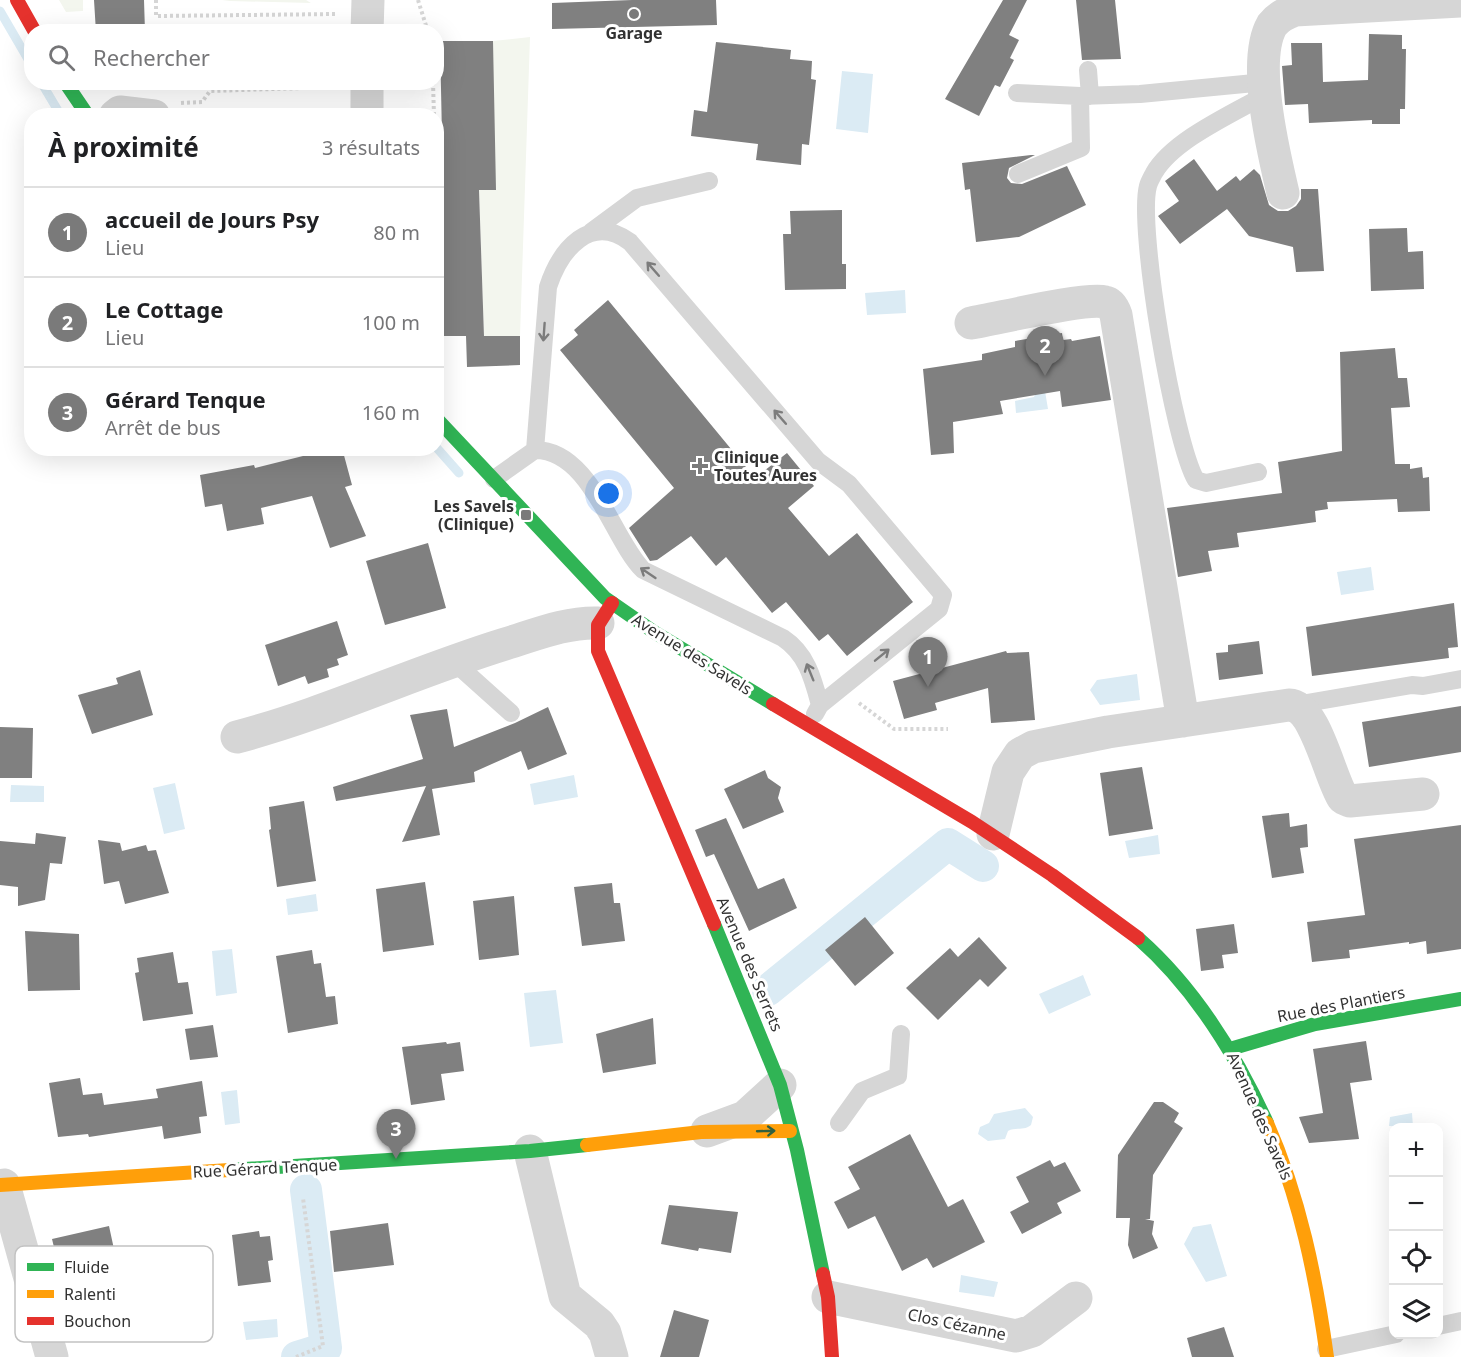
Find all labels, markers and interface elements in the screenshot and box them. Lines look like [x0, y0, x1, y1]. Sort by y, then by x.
marker: Garage [627, 7, 641, 21]
place label: Garage [605, 22, 663, 44]
search box [24, 24, 444, 90]
icon: search [45, 41, 78, 74]
text: Rechercher [93, 42, 210, 72]
text: À proximité [48, 129, 199, 165]
text: 3 résultats [322, 134, 420, 161]
text: accueil de Jours Psy [105, 204, 319, 234]
text: 1 [62, 219, 73, 246]
text: 80 m [373, 219, 420, 246]
text: Lieu [105, 234, 144, 261]
one-way arrow [646, 262, 660, 277]
text: Le Cottage [105, 294, 223, 324]
text: 2 [62, 309, 73, 336]
text: 100 m [362, 309, 420, 336]
one-way arrow [539, 321, 550, 341]
text: Lieu [105, 324, 144, 351]
pin: 2 [1026, 326, 1064, 376]
text: Gérard Tenque [105, 384, 266, 414]
text: 3 [62, 399, 73, 426]
text: 160 m [362, 399, 420, 426]
one-way arrow [773, 410, 787, 425]
text: Arrêt de bus [105, 414, 221, 441]
place label: Clinique Toutes Aures [714, 446, 817, 486]
marker: Clinique Toutes Aures [691, 457, 709, 475]
your location [594, 479, 623, 508]
place label: Les Savels (Clinique) [433, 495, 514, 535]
marker: Les Savels (Clinique) [519, 508, 533, 522]
one-way arrow [640, 566, 657, 578]
street label: Avenue des Savels [628, 608, 756, 700]
pin: 1 [908, 638, 948, 687]
one-way arrow [873, 649, 889, 662]
one-way arrow [804, 664, 815, 682]
street label: Avenue des Serrets [712, 893, 788, 1035]
street label: Rue des Plantiers [1275, 981, 1407, 1027]
street label: Avenue des Savels [1222, 1049, 1298, 1183]
pin: 3 [376, 1110, 416, 1159]
map controls [1389, 1123, 1443, 1339]
button: + [1389, 1123, 1443, 1177]
one-way arrow [756, 1125, 776, 1137]
street label: Rue Gérard Tenque [192, 1153, 338, 1183]
button: − [1389, 1177, 1443, 1231]
button: locate [1389, 1231, 1443, 1285]
legend [15, 1246, 213, 1342]
text: Fluide [64, 1256, 109, 1278]
text: Ralenti [64, 1283, 116, 1305]
button: layers [1389, 1285, 1443, 1339]
street label: Clos Cézanne [906, 1303, 1008, 1345]
text: Bouchon [64, 1310, 131, 1332]

